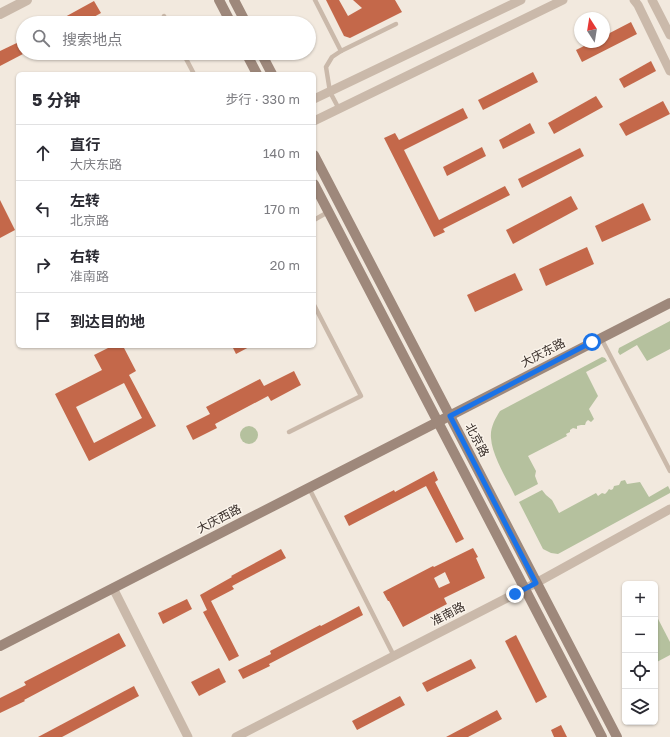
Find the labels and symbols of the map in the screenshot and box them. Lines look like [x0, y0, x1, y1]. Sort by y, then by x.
north arrow [574, 12, 610, 48]
route start [583, 333, 601, 351]
street label: 大庆东路 [518, 335, 568, 370]
street label: 北京路 [462, 420, 493, 459]
street label: 大庆西路 [194, 501, 244, 536]
route end [506, 585, 524, 603]
street label: 准南路 [428, 599, 467, 628]

